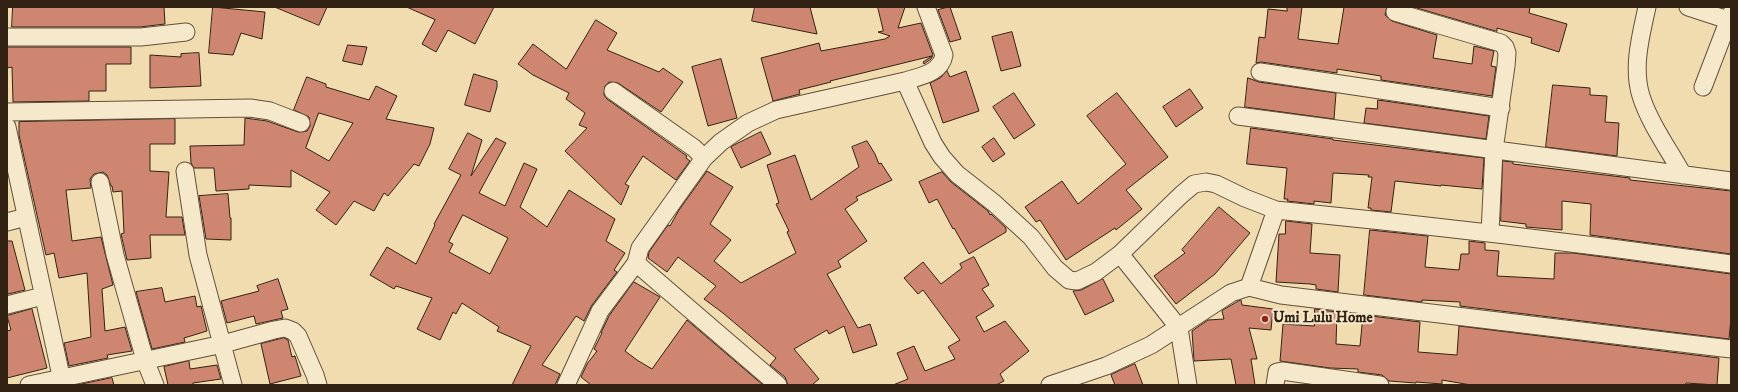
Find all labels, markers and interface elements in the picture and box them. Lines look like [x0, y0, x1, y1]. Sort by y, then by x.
place label: Umi Lulu Home [1273, 310, 1373, 328]
marker: Umi Lulu Home [1260, 314, 1270, 324]

